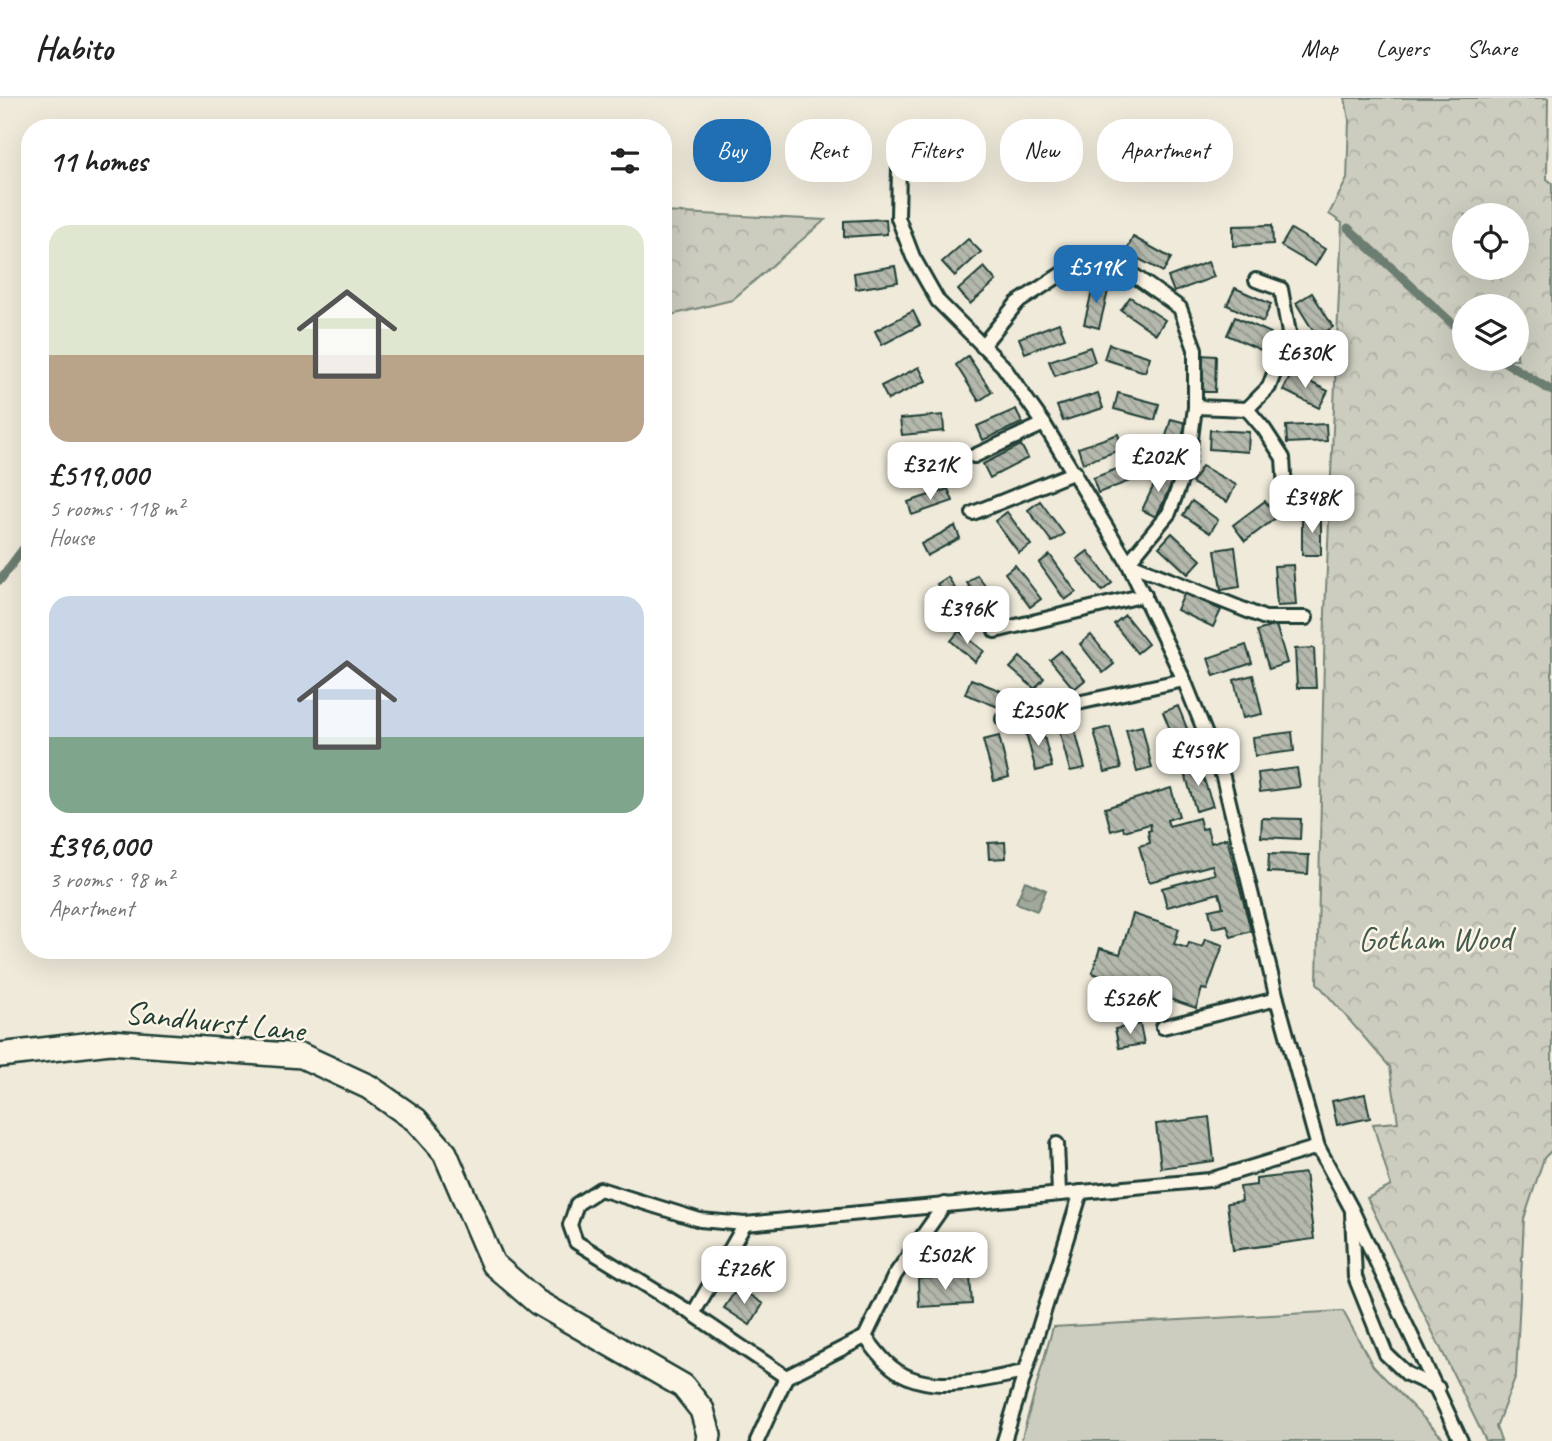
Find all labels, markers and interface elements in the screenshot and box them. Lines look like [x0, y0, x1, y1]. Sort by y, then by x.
text: Habito [35, 27, 113, 69]
text: Map [1301, 33, 1338, 63]
text: Layers [1376, 33, 1429, 63]
text: Share [1467, 33, 1517, 63]
chip: Buy [693, 119, 771, 182]
chip: Rent [785, 119, 872, 182]
chip: Filters [886, 119, 986, 182]
chip: New [1000, 119, 1083, 182]
chip: Apartment [1097, 119, 1233, 182]
text: 11 homes [49, 142, 147, 180]
icon: filters [606, 142, 644, 180]
map controls [1452, 203, 1529, 371]
button: locate [1452, 203, 1529, 280]
pin: £519K [1047, 246, 1145, 305]
text: £519K [1070, 253, 1122, 282]
icon: home [284, 271, 410, 397]
button: layers [1452, 294, 1529, 371]
pin: £630K [1256, 330, 1354, 390]
text: £630K [1278, 338, 1332, 367]
pin: £202K [1109, 434, 1207, 494]
pin: £321K [881, 442, 979, 502]
text: £202K [1131, 442, 1185, 471]
text: £321K [903, 450, 957, 479]
text: £519,000 [49, 456, 149, 494]
pin: £348K [1263, 476, 1361, 535]
text: £348K [1285, 483, 1339, 512]
text: 5 rooms · 118 m² [49, 494, 184, 523]
text: House [49, 523, 94, 552]
pin: £396K [918, 587, 1016, 646]
text: £396K [940, 594, 994, 623]
icon: home [284, 642, 410, 768]
pin: £250K [989, 688, 1087, 748]
text: £250K [1012, 696, 1064, 725]
pin: £459K [1149, 728, 1247, 788]
text: £459K [1172, 736, 1224, 765]
text: £396,000 [49, 827, 150, 865]
text: 3 rooms · 98 m² [49, 865, 173, 894]
text: Apartment [49, 894, 134, 923]
park label: Gotham Wood [1358, 918, 1517, 960]
pin: £526K [1081, 976, 1179, 1036]
text: £526K [1103, 984, 1157, 1013]
street label: Sandhurst Lane [123, 991, 309, 1052]
pin: £502K [896, 1232, 994, 1292]
text: £502K [919, 1240, 971, 1269]
pin: £726K [695, 1246, 793, 1306]
text: £726K [717, 1254, 771, 1283]

